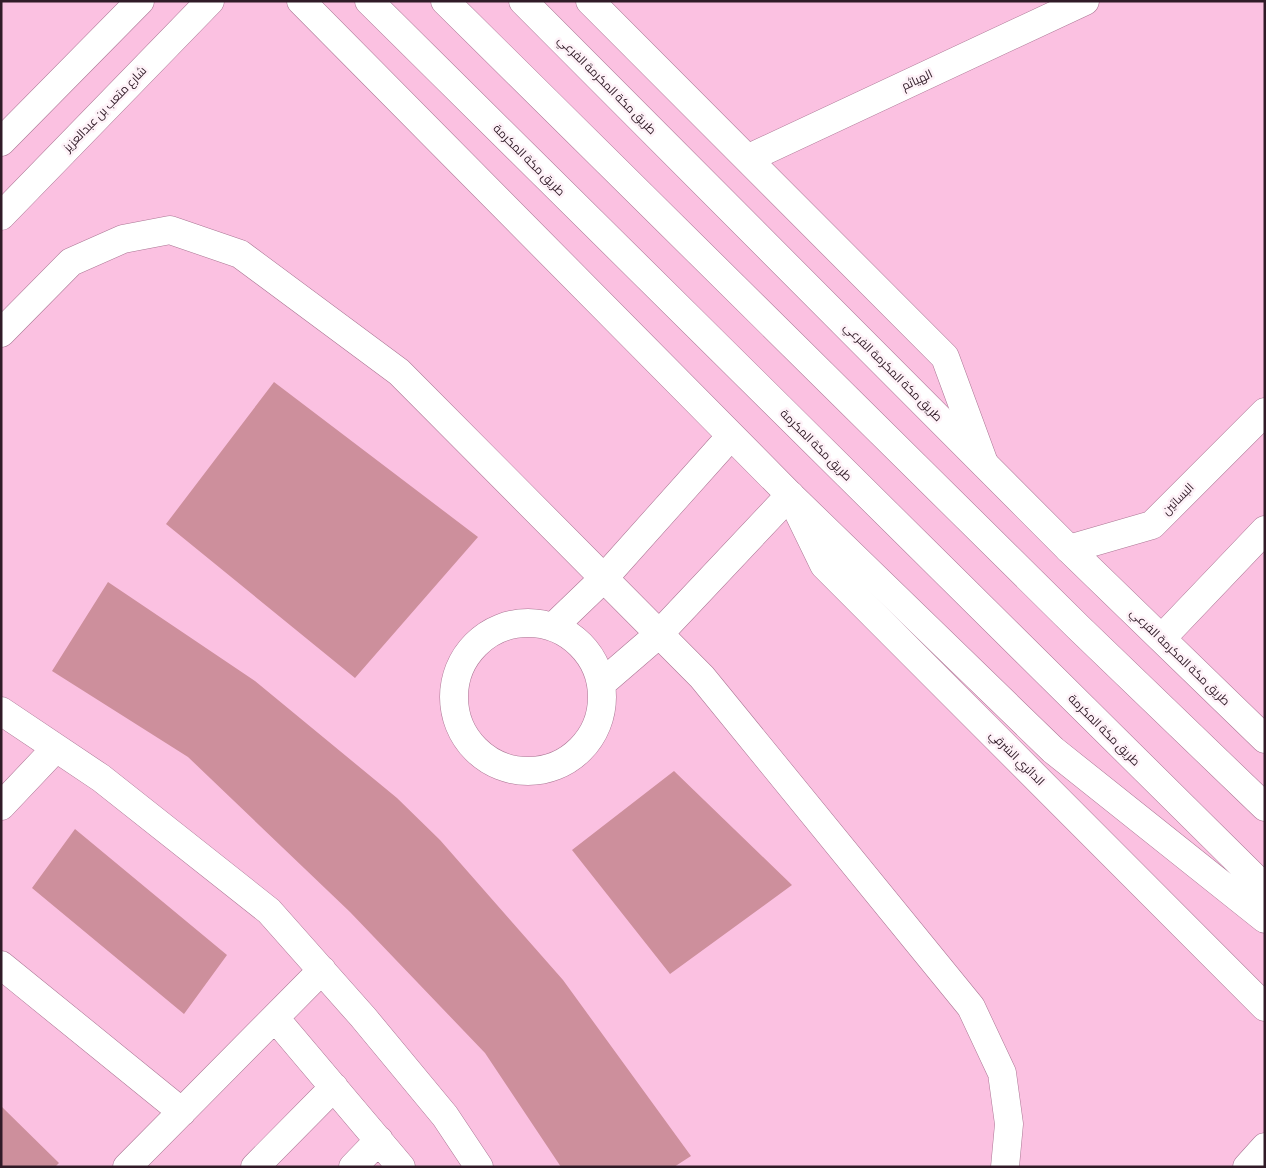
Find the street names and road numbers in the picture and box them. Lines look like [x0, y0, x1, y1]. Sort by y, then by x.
street label: طريق مكة المكرمة الفرعي [553, 32, 660, 139]
street label: شارع متعب بن عبدالعزيز [59, 63, 150, 156]
street label: الهياثم [899, 66, 935, 94]
street label: طريق مكة المكرمة [490, 121, 568, 199]
street label: طريق مكة المكرمة الفرعي [839, 319, 946, 426]
street label: طريق مكة المكرمة [777, 406, 855, 484]
street label: البساتين [1159, 480, 1197, 518]
street label: طريق مكة المكرمة الفرعي [1125, 605, 1234, 711]
street label: طريق مكة المكرمة [1065, 691, 1143, 769]
street label: الدائري الشرقي [985, 727, 1048, 790]

